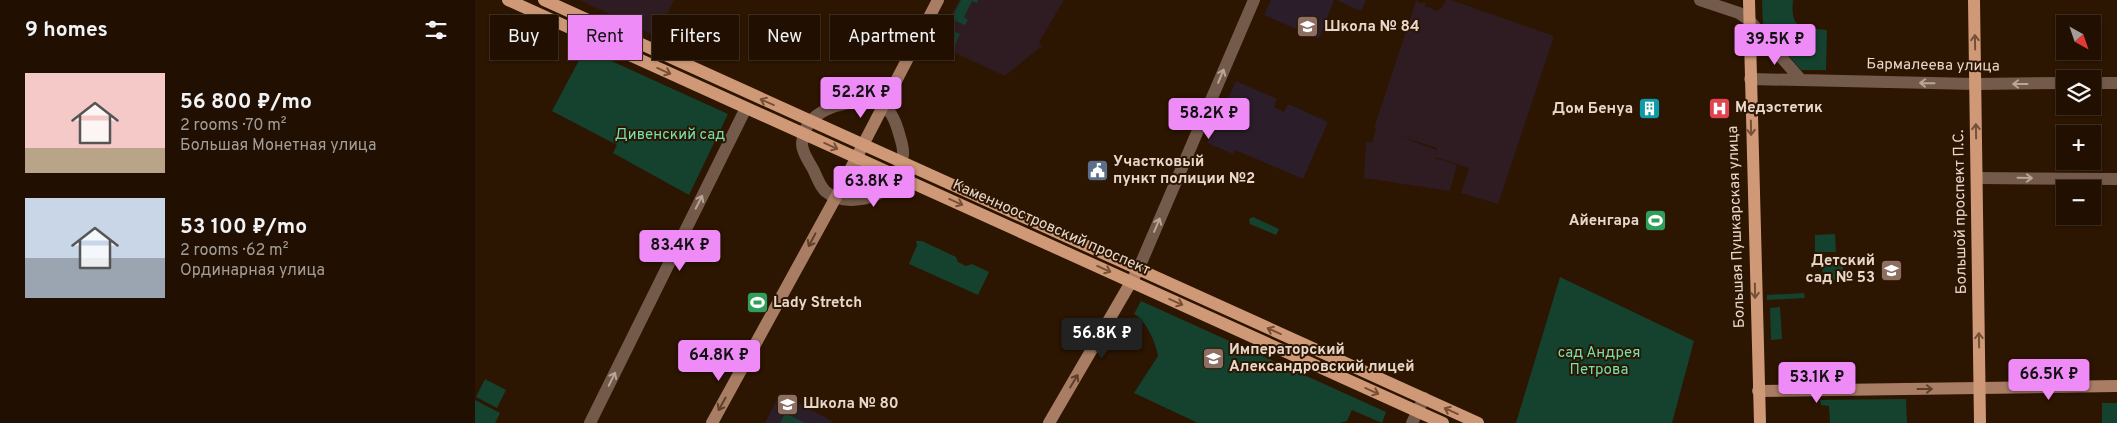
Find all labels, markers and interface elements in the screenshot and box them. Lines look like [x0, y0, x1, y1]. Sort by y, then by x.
chip: Buy [490, 15, 558, 60]
chip: Rent [568, 15, 642, 60]
chip: Filters [652, 15, 739, 60]
chip: New [749, 15, 820, 60]
chip: Apartment [830, 15, 954, 60]
school or university icon: Школа № 84 [1296, 15, 1320, 39]
north arrow [2056, 15, 2101, 60]
map controls [2056, 15, 2101, 225]
icon: filters [422, 16, 450, 44]
text: 9 homes [25, 17, 108, 44]
place label: Школа № 84 [1324, 18, 1420, 37]
pin: 39.5K ₽ [1729, 23, 1821, 66]
text: 39.5K ₽ [1746, 30, 1804, 50]
one-way arrow [1970, 34, 1980, 50]
street label: Бармалеева улица [1866, 55, 2000, 77]
one-way arrow [656, 67, 671, 76]
one-way arrow [1217, 69, 1227, 84]
button: layers [2056, 70, 2101, 115]
pin: 52.2K ₽ [815, 76, 907, 119]
one-way arrow [1919, 78, 1935, 88]
one-way arrow [2012, 79, 2028, 89]
text: 52.2K ₽ [831, 83, 891, 103]
text: 56 800 ₽/mo [180, 89, 312, 116]
icon: home [65, 93, 125, 153]
hospital icon: Медэстетик [1707, 96, 1731, 120]
one-way arrow [759, 97, 774, 107]
building icon: Дом Бенуа [1637, 97, 1661, 121]
pin: 58.2K ₽ [1163, 98, 1255, 140]
place label: Медэстетик [1735, 99, 1823, 118]
place label: Дом Бенуа [1552, 100, 1633, 119]
text: 58.2K ₽ [1180, 104, 1238, 124]
text: 2 rooms · 70 m² [180, 116, 287, 136]
one-way arrow [1746, 120, 1756, 136]
one-way arrow [1971, 123, 1981, 140]
street label: Большая Пушкарская улица [1724, 125, 1750, 329]
button: + [2056, 125, 2101, 170]
park label: Дивенский сад [615, 126, 725, 145]
street label: Большой проспект П.С. [1950, 130, 1972, 294]
text: Большая Монетная улица [180, 136, 376, 156]
one-way arrow [823, 142, 838, 152]
place label: Участковый пункт полиции №2 [1113, 153, 1255, 189]
public building icon: Участковый пункт полиции №2 [1085, 159, 1109, 183]
pin: 63.8K ₽ [828, 166, 920, 208]
text: 63.8K ₽ [845, 172, 903, 192]
one-way arrow [2017, 173, 2033, 183]
street label: Каменноостровский проспект [949, 176, 1153, 280]
button: − [2056, 180, 2101, 225]
one-way arrow [694, 195, 704, 210]
one-way arrow [948, 198, 963, 207]
sports icon: Айенгара [1643, 209, 1667, 233]
place label: Айенгара [1569, 212, 1639, 231]
text: 53 100 ₽/mo [180, 214, 307, 241]
icon: home [65, 218, 125, 278]
one-way arrow [1153, 218, 1163, 233]
pin: 83.4K ₽ [634, 230, 726, 272]
one-way arrow [807, 232, 816, 247]
text: 83.4K ₽ [650, 236, 710, 256]
text: 2 rooms · 62 m² [180, 241, 288, 261]
place label: Детский сад № 53 [1806, 252, 1875, 288]
school or university icon: Детский сад № 53 [1879, 258, 1903, 282]
text: Ординарная улица [180, 261, 325, 281]
one-way arrow [1096, 265, 1111, 275]
one-way arrow [1750, 282, 1760, 298]
sports icon: Lady Stretch [745, 291, 769, 315]
place label: Lady Stretch [773, 294, 862, 313]
one-way arrow [1168, 298, 1183, 308]
pin: 56.8K ₽ [1056, 318, 1148, 360]
text: 56.8K ₽ [1072, 324, 1132, 344]
one-way arrow [1267, 326, 1282, 336]
one-way arrow [1974, 332, 1984, 348]
pin: 64.8K ₽ [673, 340, 765, 382]
place label: Императорский Александровский лицей [1229, 341, 1414, 377]
park label: сад Андрея Петрова [1558, 344, 1640, 380]
text: 64.8K ₽ [689, 346, 749, 366]
school or university icon: Императорский Александровский лицей [1201, 347, 1225, 371]
pin: 66.5K ₽ [2003, 358, 2095, 401]
pin: 53.1K ₽ [1771, 362, 1863, 404]
text: 66.5K ₽ [2019, 365, 2079, 385]
text: 53.1K ₽ [1789, 368, 1845, 388]
one-way arrow [607, 372, 617, 387]
one-way arrow [1069, 375, 1079, 389]
one-way arrow [1916, 384, 1933, 394]
one-way arrow [1364, 386, 1379, 396]
school or university icon: Школа № 80 [775, 392, 799, 416]
place label: Школа № 80 [803, 395, 899, 414]
one-way arrow [717, 397, 727, 411]
one-way arrow [1444, 405, 1459, 415]

